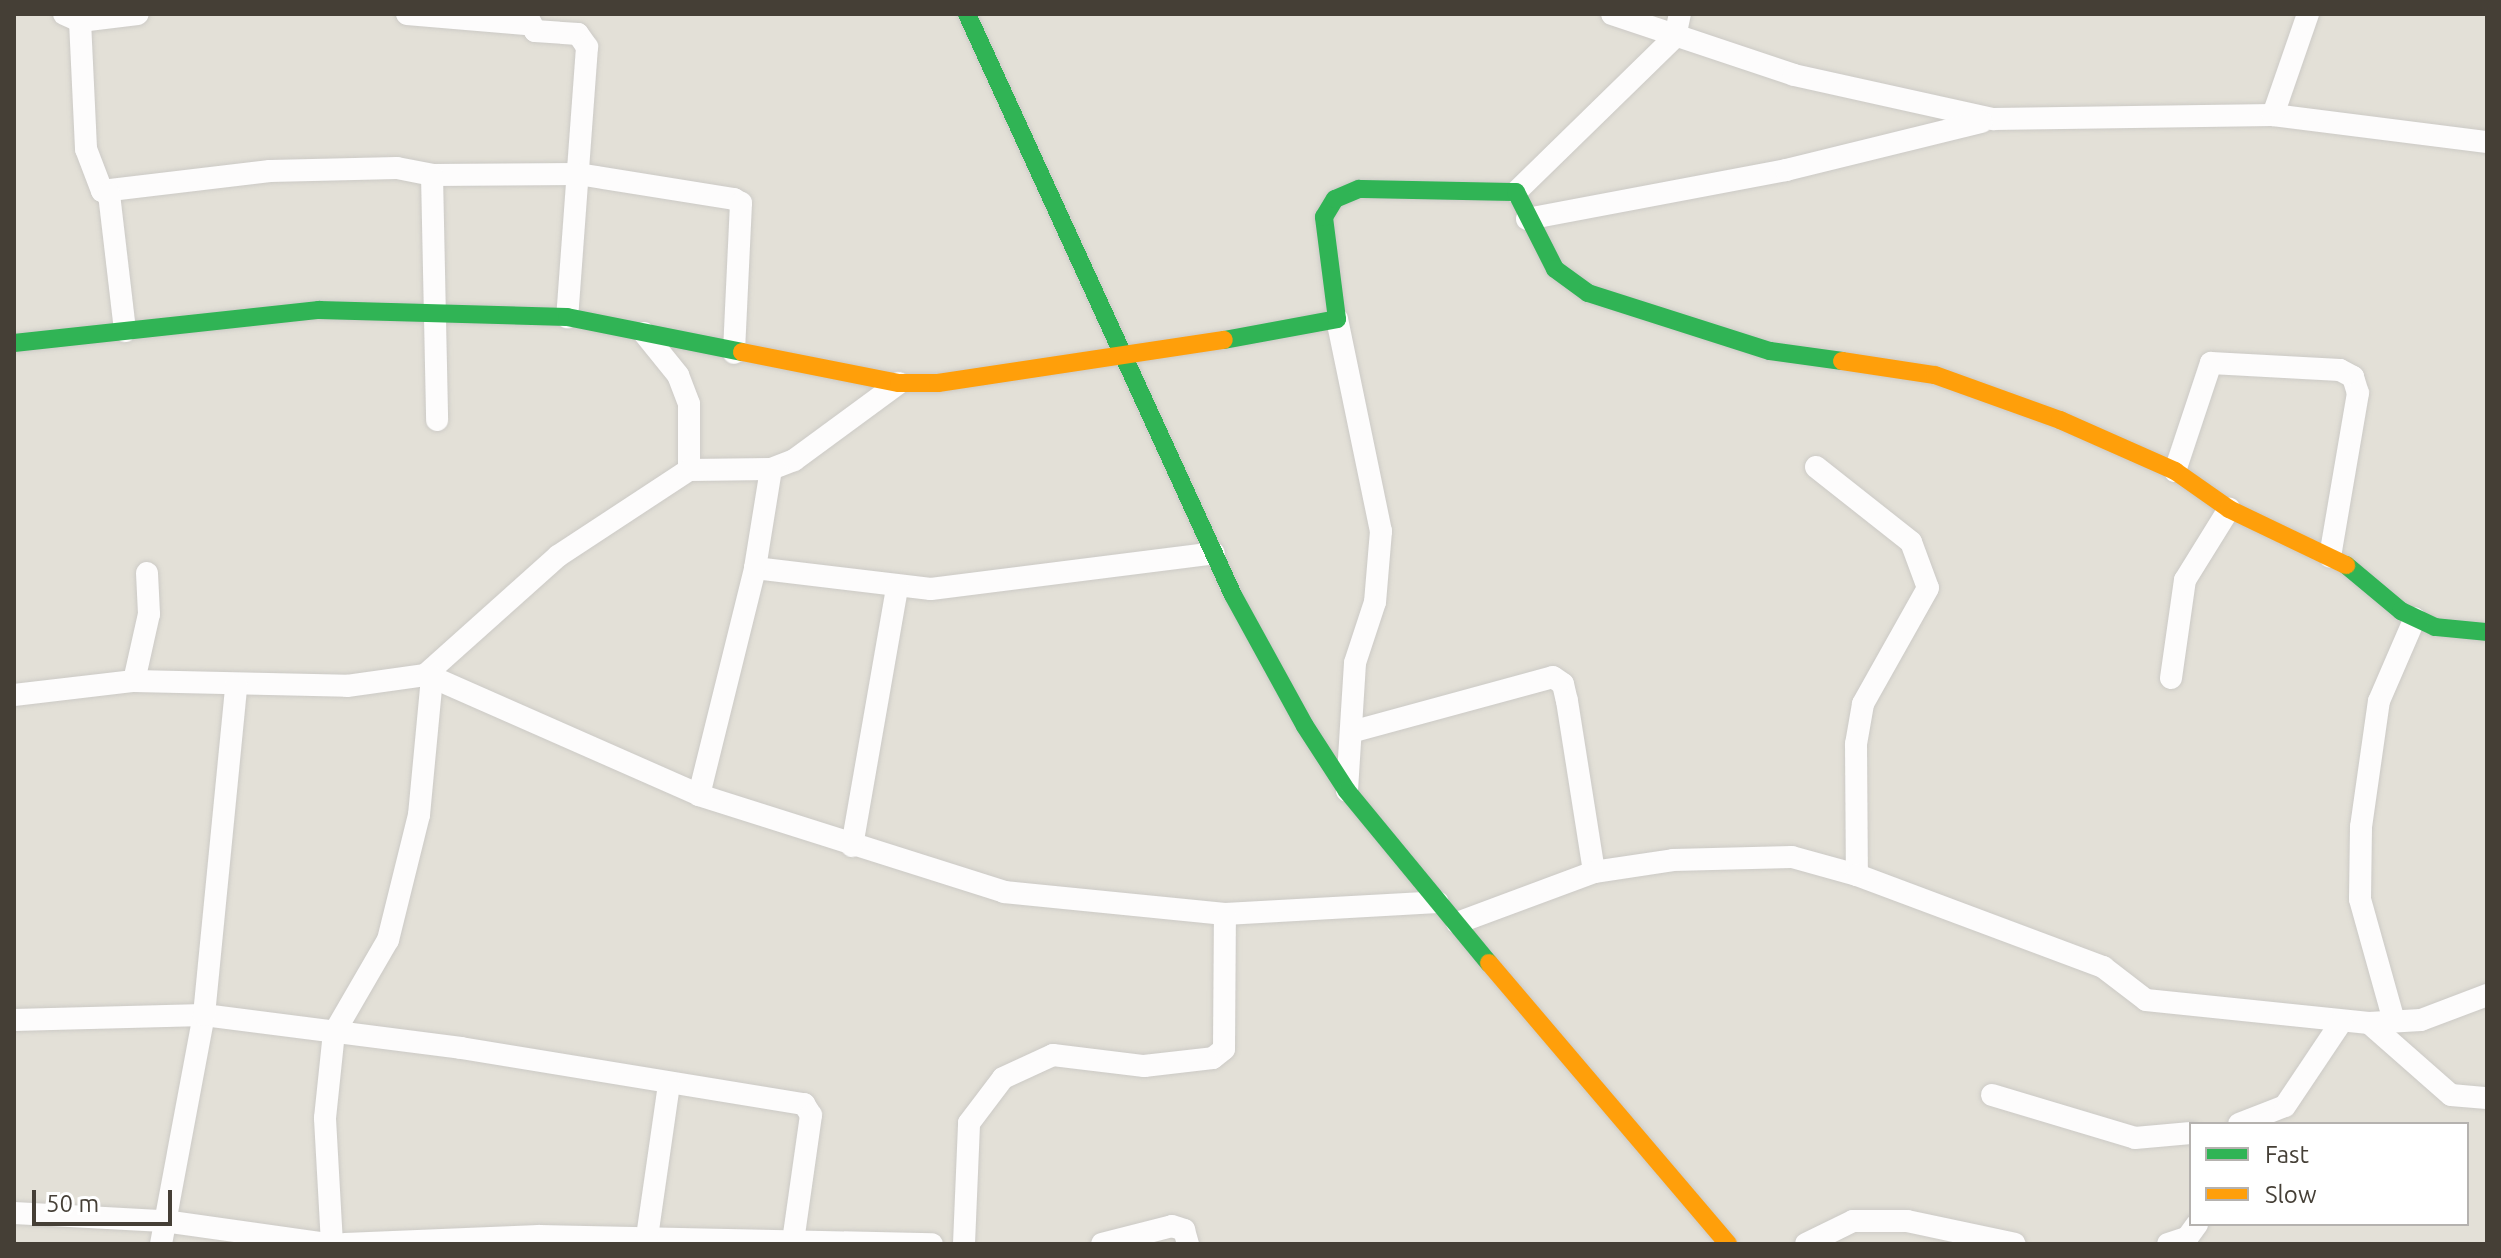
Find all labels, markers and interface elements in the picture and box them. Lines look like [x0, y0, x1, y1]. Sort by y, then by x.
legend [2189, 1122, 2469, 1226]
text: Fast [2265, 1141, 2309, 1168]
scale bar [36, 1174, 176, 1224]
text: Slow [2265, 1181, 2317, 1208]
text: 50 m [46, 1190, 99, 1217]

